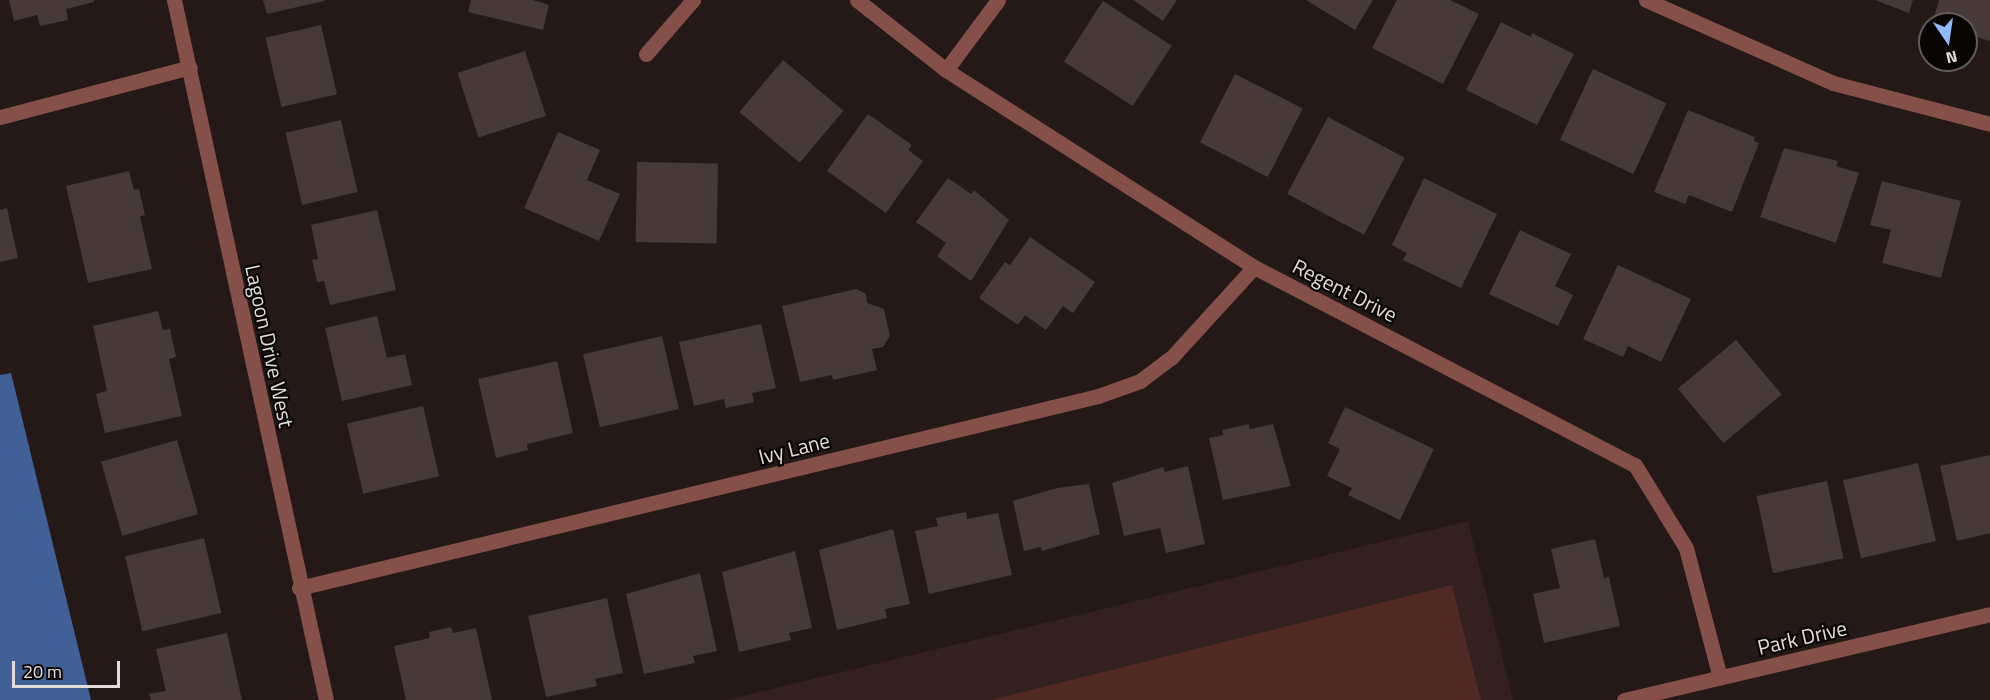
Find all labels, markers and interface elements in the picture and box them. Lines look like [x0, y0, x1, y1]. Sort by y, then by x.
north arrow [1918, 12, 1978, 72]
text: N [1943, 45, 1960, 71]
street label: Regent Drive [1289, 253, 1401, 327]
street label: Lagoon Drive West [240, 262, 300, 430]
street label: Ivy Lane [756, 427, 832, 469]
street label: Park Drive [1755, 615, 1849, 659]
scale bar [15, 649, 123, 687]
text: 20 m [23, 658, 62, 685]

